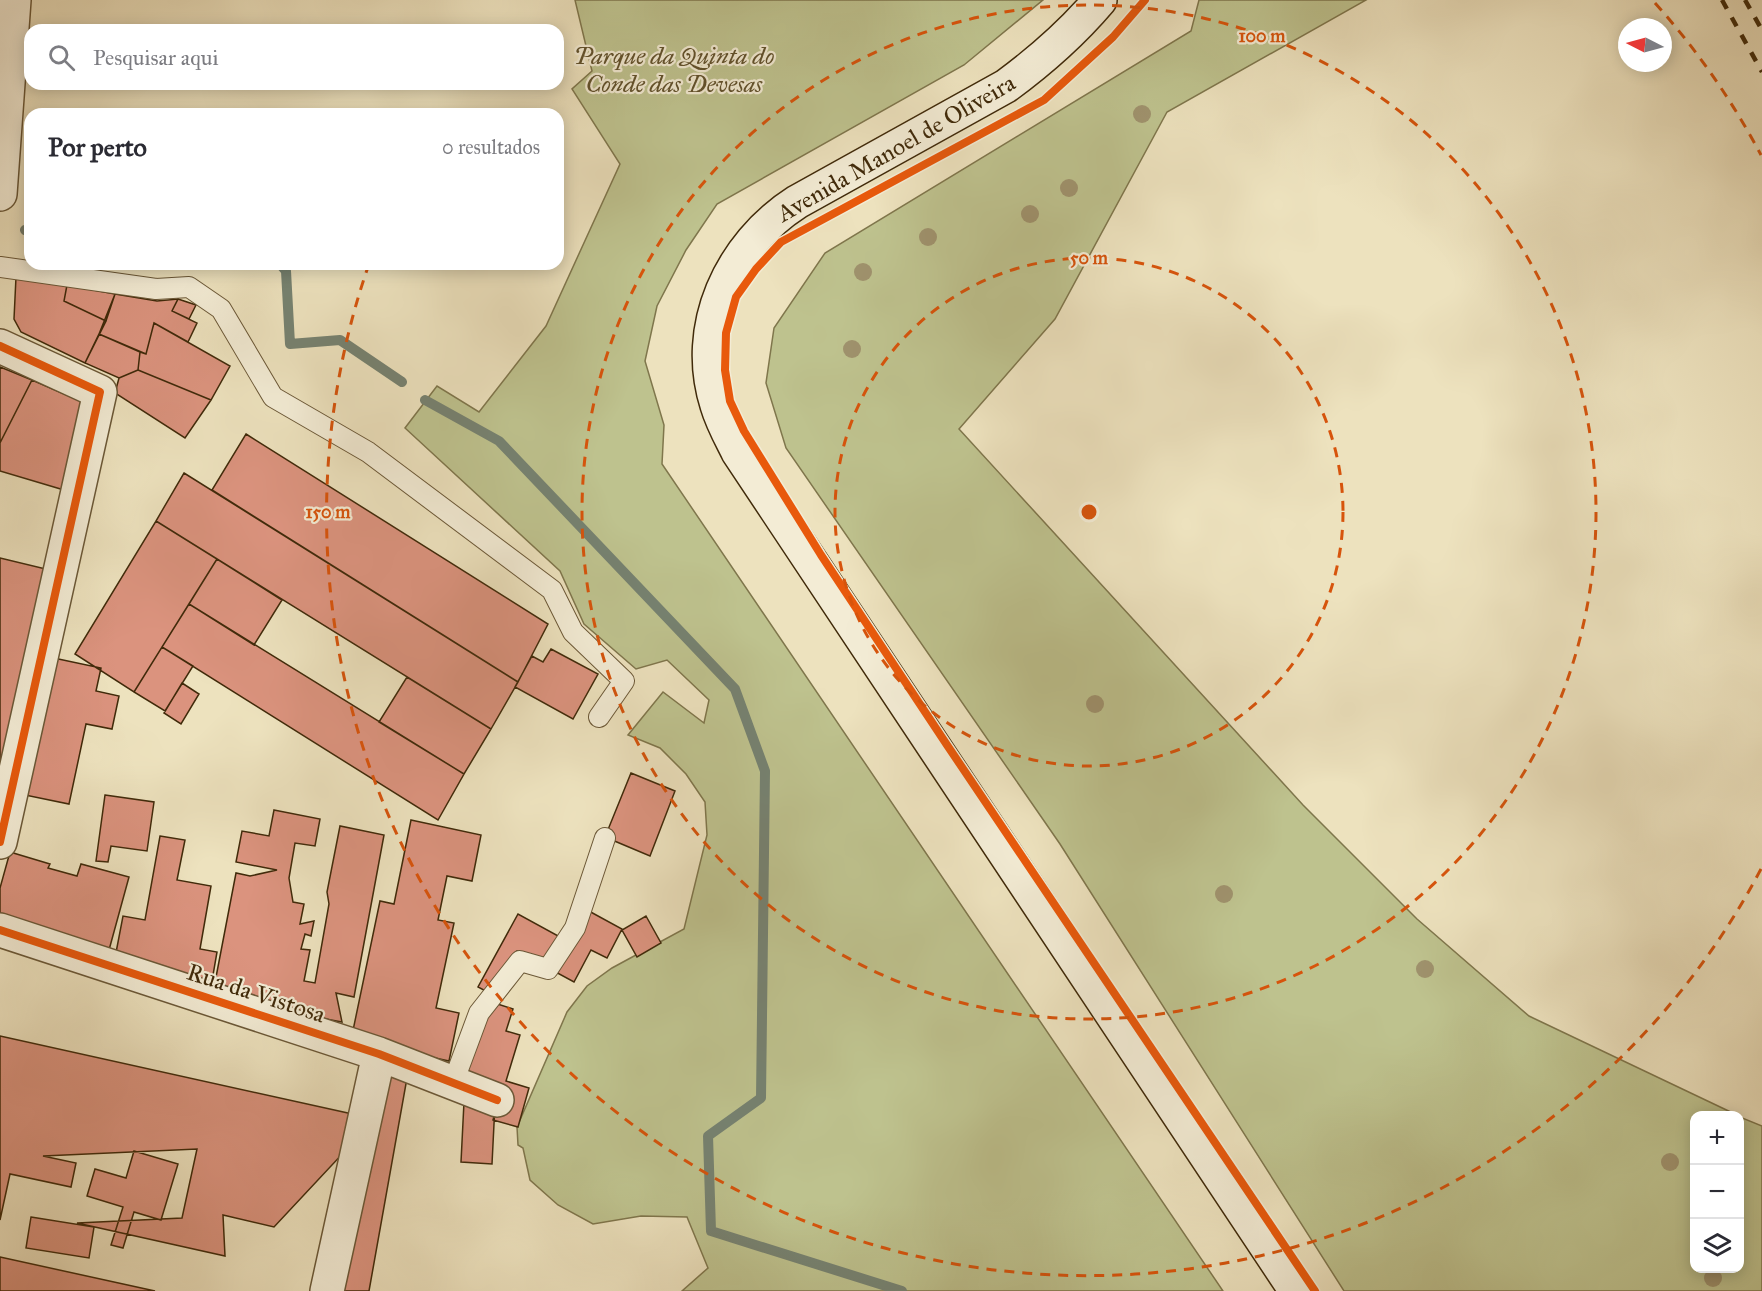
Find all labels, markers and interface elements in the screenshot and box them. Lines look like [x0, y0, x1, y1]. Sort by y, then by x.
north arrow [1618, 18, 1672, 72]
search box [24, 24, 564, 90]
text: 100 m [1239, 25, 1286, 47]
icon: search [45, 41, 78, 74]
park label: Parque da Quinta do Conde das Devesas [574, 41, 774, 99]
text: Pesquisar aqui [93, 44, 218, 71]
street label: Avenida Manoel de Oliveira [771, 67, 1021, 229]
text: Por perto [48, 131, 147, 163]
text: 0 resultados [442, 135, 540, 159]
text: 50 m [1070, 247, 1109, 269]
text: 150 m [306, 501, 351, 523]
centre of rings [1079, 502, 1099, 522]
street label: Rua da Vistosa [183, 957, 330, 1030]
map controls [1690, 1111, 1744, 1273]
button: + [1690, 1111, 1744, 1165]
button: − [1690, 1165, 1744, 1219]
button: layers [1690, 1219, 1744, 1273]

